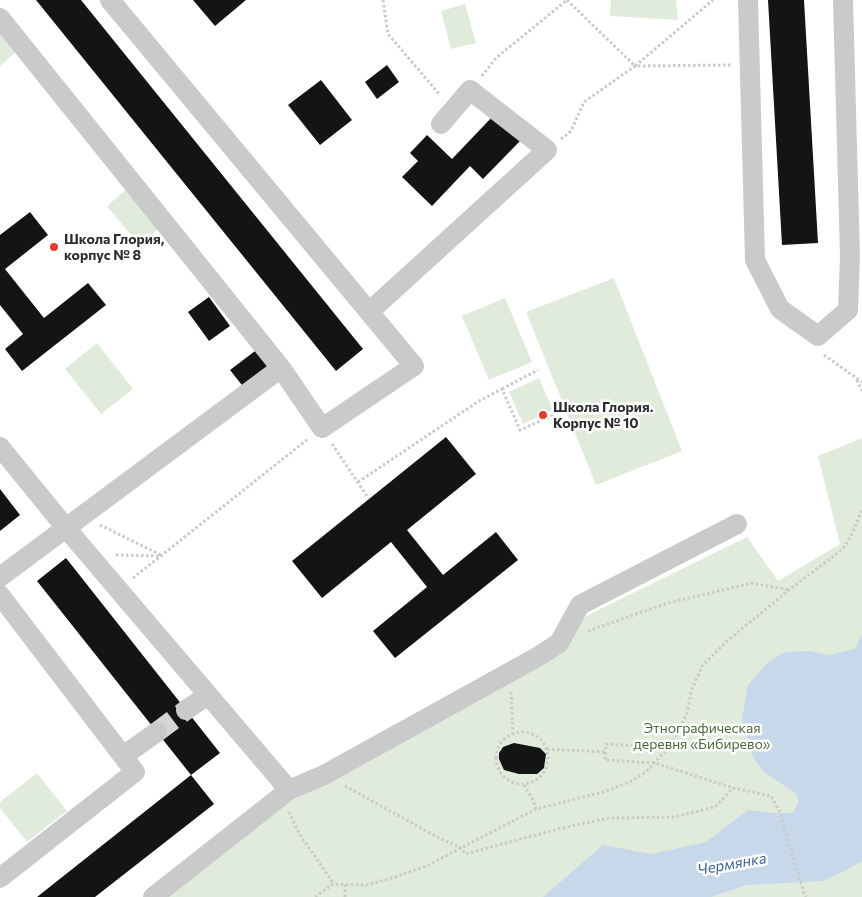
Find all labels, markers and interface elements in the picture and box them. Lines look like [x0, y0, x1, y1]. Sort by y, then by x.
place label: Школа Глория, корпус № 8 [64, 231, 164, 264]
marker: Школа Глория, корпус № 8 [48, 241, 60, 253]
place label: Школа Глория. Корпус № 10 [553, 399, 653, 432]
marker: Школа Глория. Корпус № 10 [537, 409, 549, 421]
park label: Этнографическая деревня «Бибирево» [634, 720, 770, 752]
water label: Чермянка [696, 849, 768, 879]

